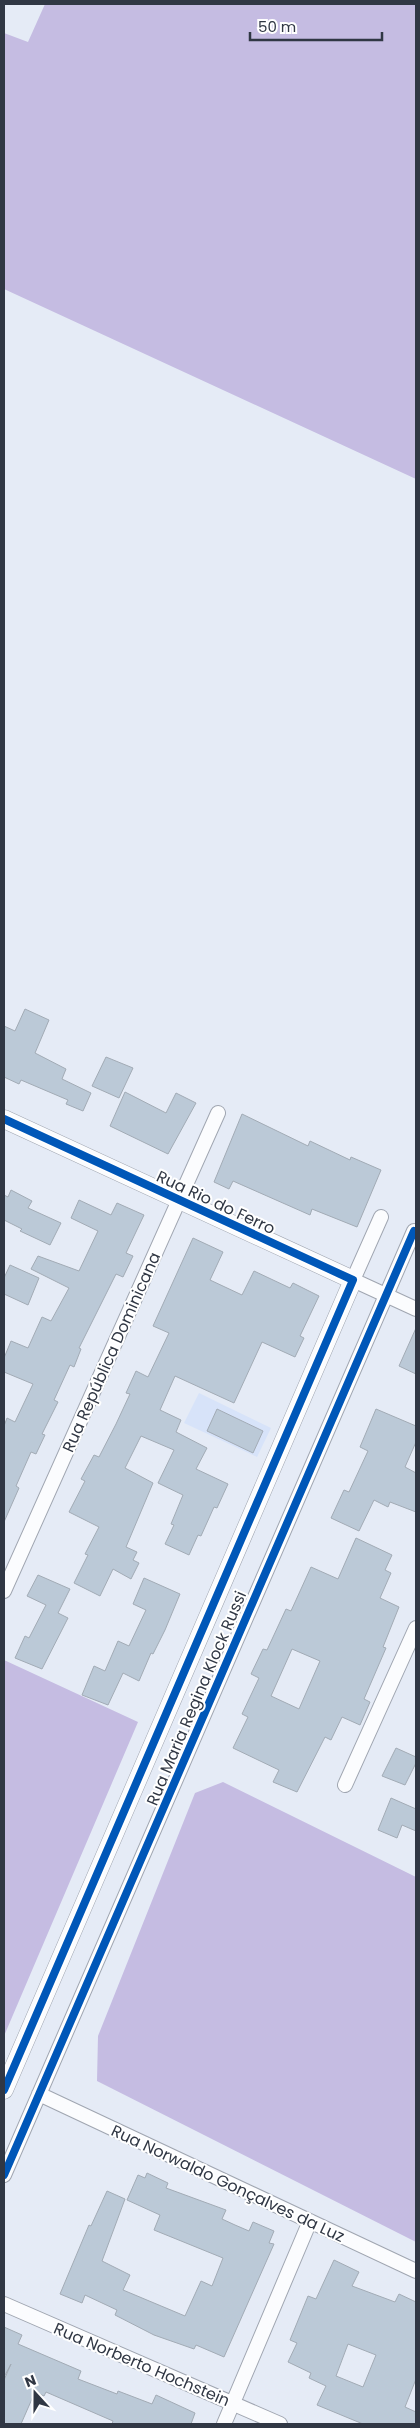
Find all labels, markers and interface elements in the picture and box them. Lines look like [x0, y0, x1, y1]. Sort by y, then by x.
scale bar [250, 10, 382, 42]
text: 50 m [258, 16, 296, 37]
street label: Rua Rio do Ferro [153, 1165, 279, 1240]
street label: Rua República Dominicana [57, 1248, 166, 1456]
street label: Rua Maria Regina Klock Russi [141, 1587, 252, 1809]
street label: Rua Norwaldo Gonçalves da Luz [107, 2119, 348, 2248]
street label: Rua Norberto Hochstein [50, 2317, 233, 2412]
north arrow [10, 2368, 60, 2418]
text: N [22, 2370, 39, 2392]

